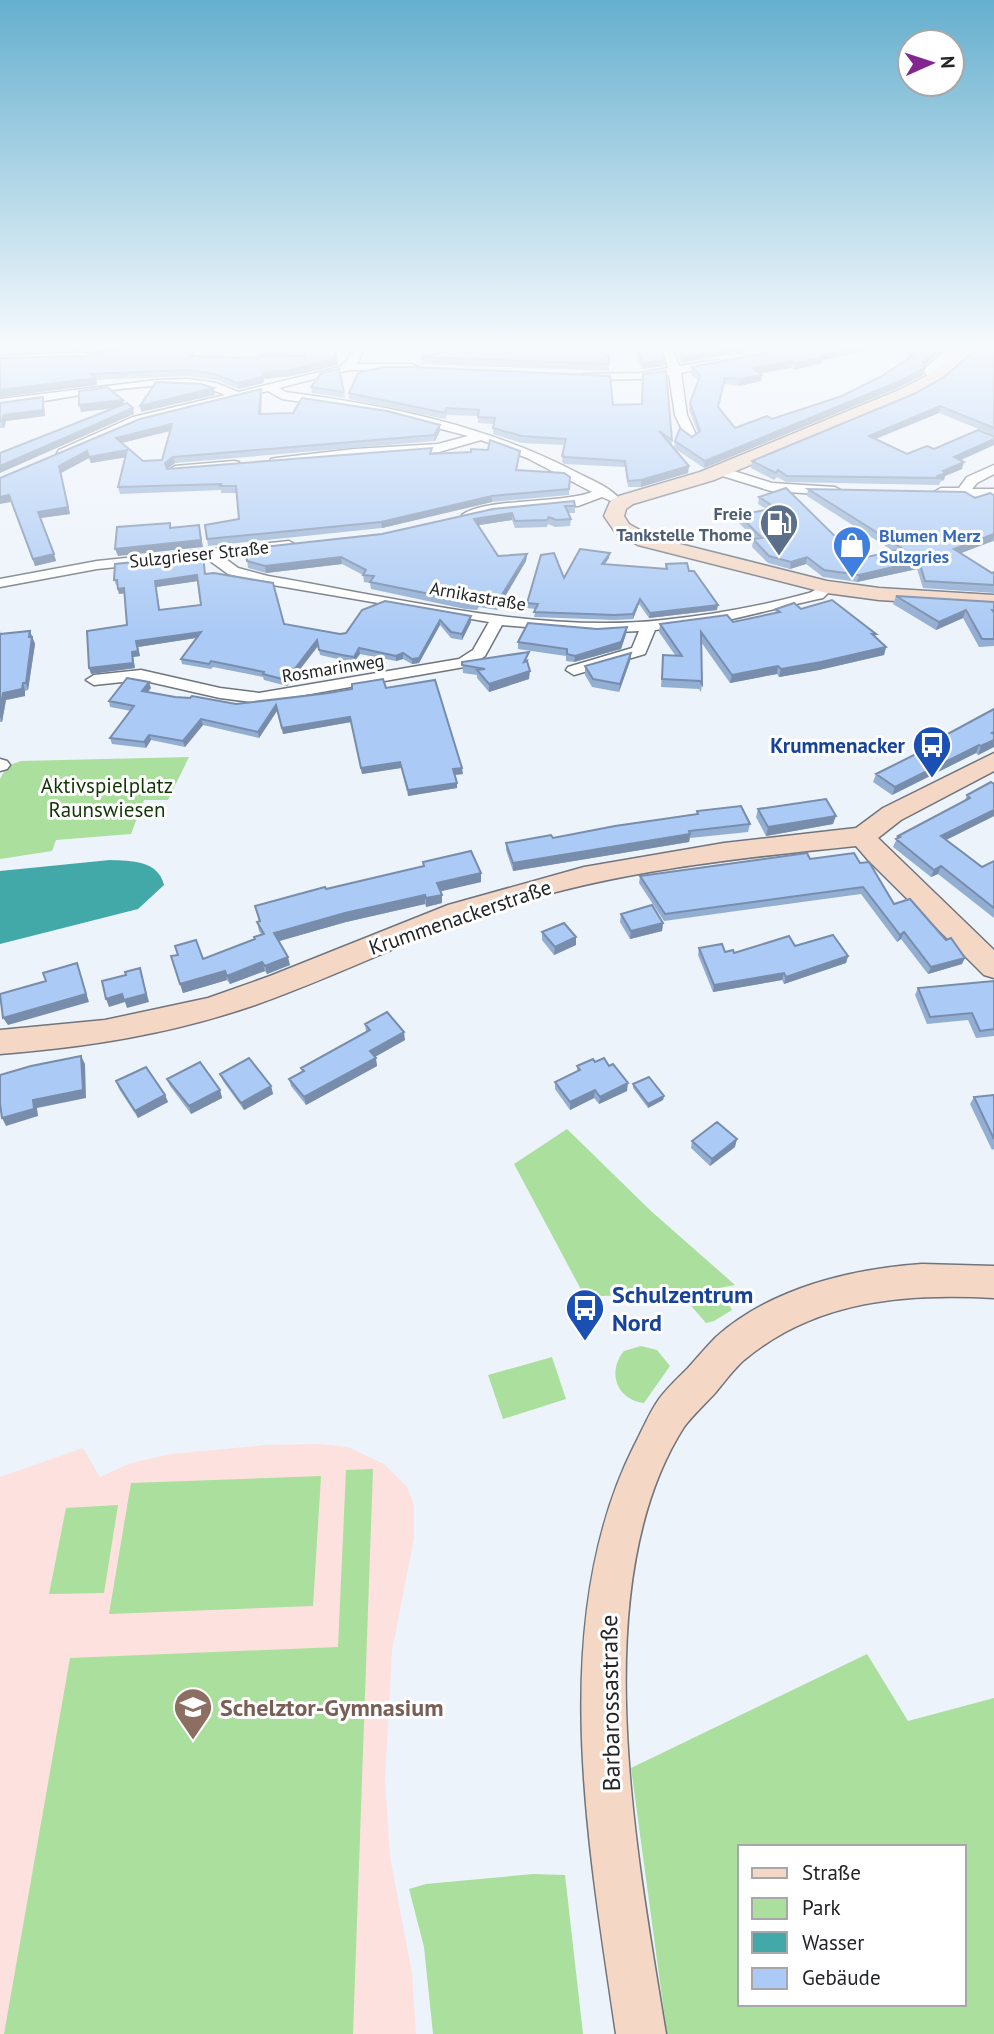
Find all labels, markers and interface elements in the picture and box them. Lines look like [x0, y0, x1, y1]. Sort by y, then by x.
north arrow [896, 28, 966, 98]
text: N [936, 55, 960, 69]
place label: Freie Tankstelle Thome [616, 502, 752, 546]
fuel station icon: Freie Tankstelle Thome [758, 502, 800, 557]
shop icon: Blumen Merz Sulzgries [831, 524, 873, 579]
place label: Blumen Merz Sulzgries [879, 524, 981, 568]
street label: Sulzgrieser Straße [128, 535, 270, 573]
street label: Arnikastraße [428, 576, 528, 616]
street label: Rosmarinweg [280, 649, 386, 687]
bus stop icon: Krummenacker [911, 724, 953, 779]
place label: Krummenacker [770, 732, 906, 759]
park label: Aktivspielplatz Raunswiesen [41, 772, 173, 823]
street label: Krummenackerstraße [365, 873, 555, 961]
place label: Schulzentrum Nord [612, 1279, 753, 1338]
bus stop icon: Schulzentrum Nord [564, 1287, 606, 1342]
street label: Barbarossastraße [593, 1614, 627, 1792]
school or university icon: Schelztor-Gymnasium [172, 1686, 214, 1741]
place label: Schelztor-Gymnasium [220, 1692, 444, 1723]
legend [738, 1845, 966, 2006]
text: Straße [802, 1859, 861, 1886]
text: Park [802, 1894, 841, 1921]
text: Wasser [802, 1929, 864, 1956]
text: Gebäude [802, 1964, 881, 1991]

